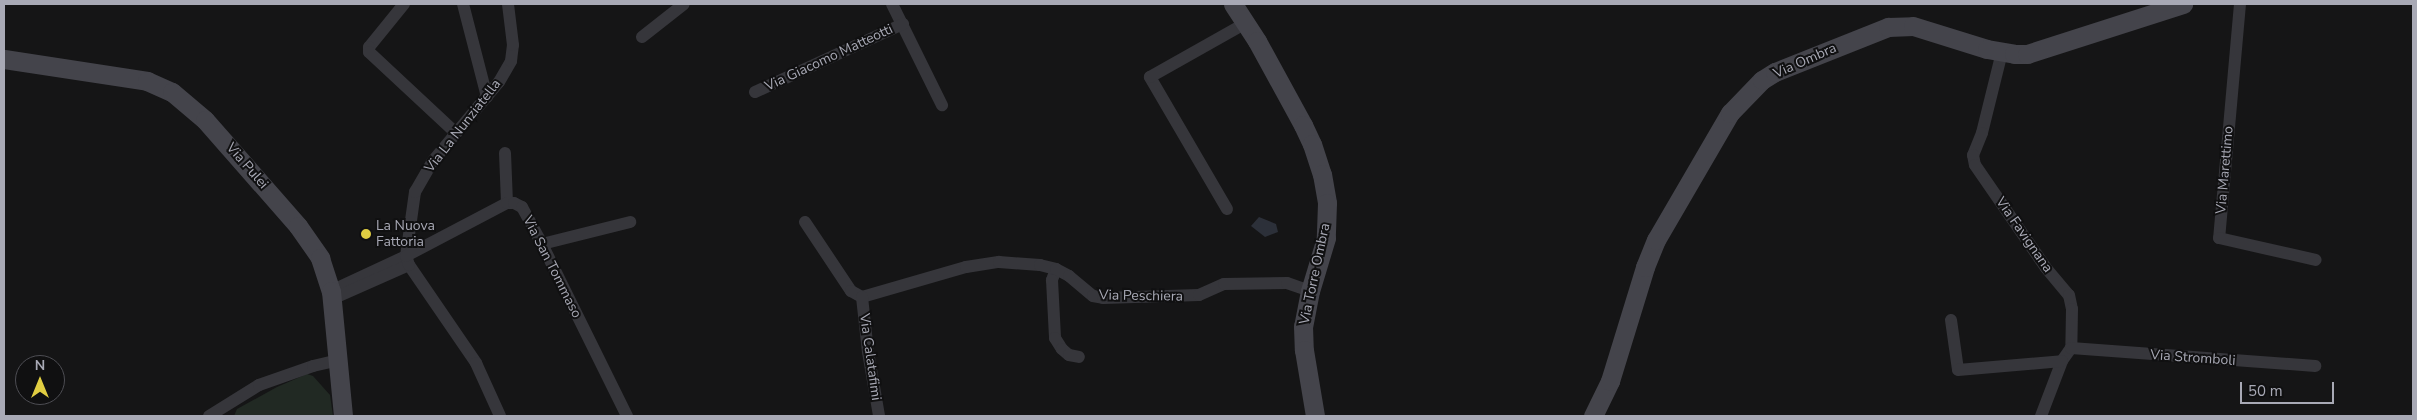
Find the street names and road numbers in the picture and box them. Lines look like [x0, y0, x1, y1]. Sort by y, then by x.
street label: Via Giacomo Matteotti [762, 21, 896, 95]
street label: Via Ombra [1771, 40, 1839, 82]
street label: Via La Nunziatella [421, 76, 505, 176]
street label: Via Marettimo [2213, 125, 2237, 215]
street label: Via Pulei [223, 140, 271, 192]
street label: Via Favignana [1992, 194, 2056, 276]
street label: Via San Tommaso [519, 213, 585, 321]
street label: Via Torre Ombra [1296, 222, 1334, 326]
street label: Via Peschiera [1099, 287, 1183, 305]
street label: Via Calatafimi [856, 313, 884, 401]
street label: Via Stromboli [2150, 347, 2236, 369]

